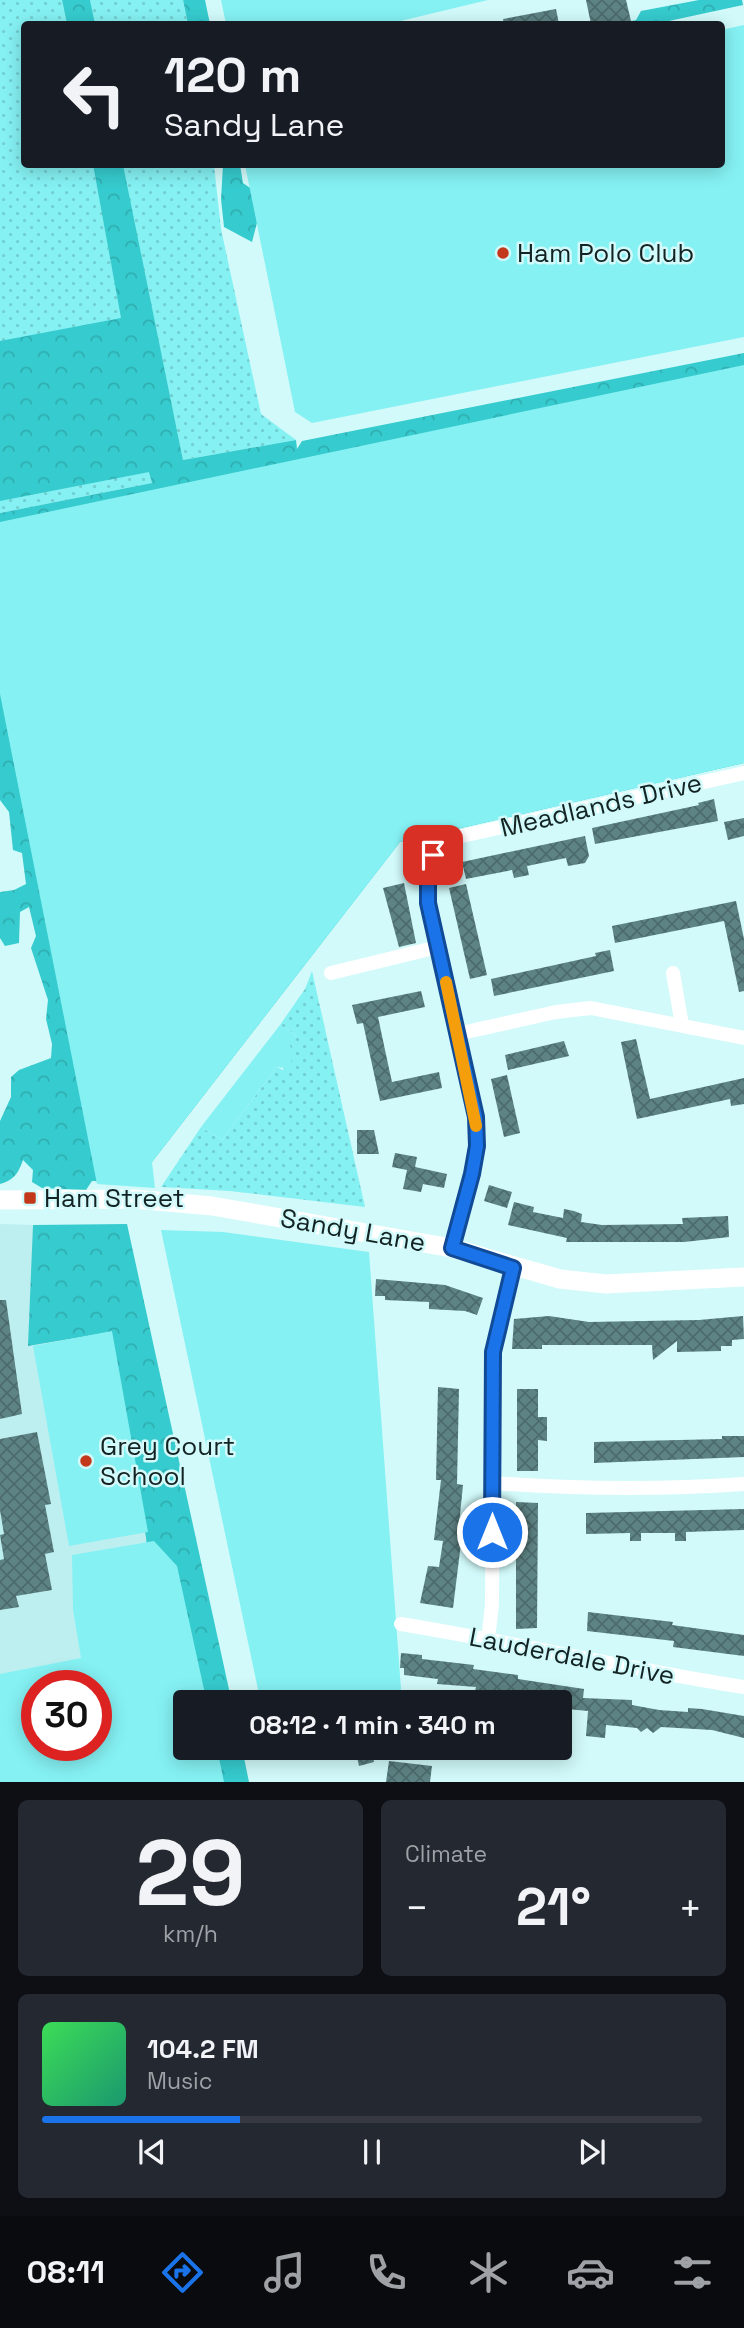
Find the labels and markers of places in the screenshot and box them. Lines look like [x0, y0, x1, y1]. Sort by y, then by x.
place label: Ham Polo Club [517, 236, 694, 270]
marker: Ham Polo Club [495, 245, 511, 261]
pin [403, 825, 463, 885]
place label: Ham Street [44, 1181, 185, 1215]
marker: Ham Street [22, 1190, 38, 1206]
place label: Grey Court School [100, 1429, 235, 1493]
marker: Grey Court School [78, 1453, 94, 1469]

